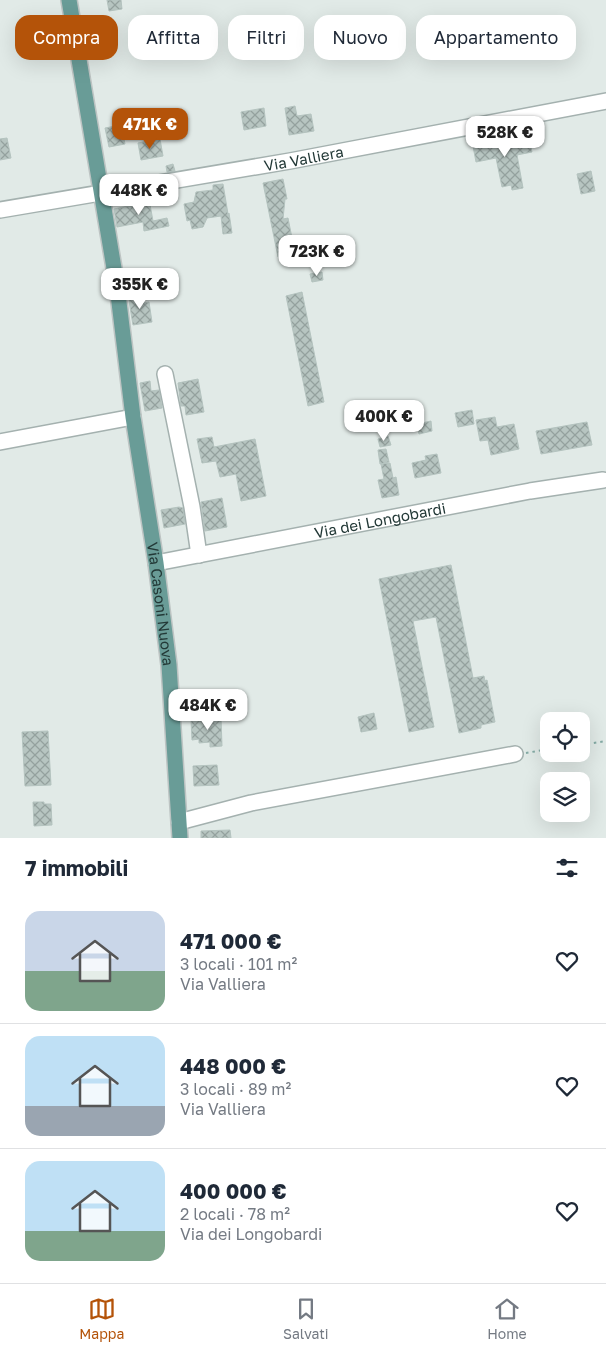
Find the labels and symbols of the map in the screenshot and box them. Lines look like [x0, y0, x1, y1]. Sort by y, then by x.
pin: 471K € [109, 108, 191, 150]
pin: 528K € [464, 116, 546, 158]
street label: Via Valliera [262, 142, 345, 174]
pin: 448K € [98, 174, 180, 216]
pin: 723K € [276, 234, 358, 277]
pin: 355K € [99, 268, 181, 310]
pin: 400K € [343, 400, 425, 442]
street label: Via dei Longobardi [313, 498, 447, 541]
street label: Via Casoni Nuova [144, 541, 178, 667]
pin: 484K € [167, 688, 249, 731]

